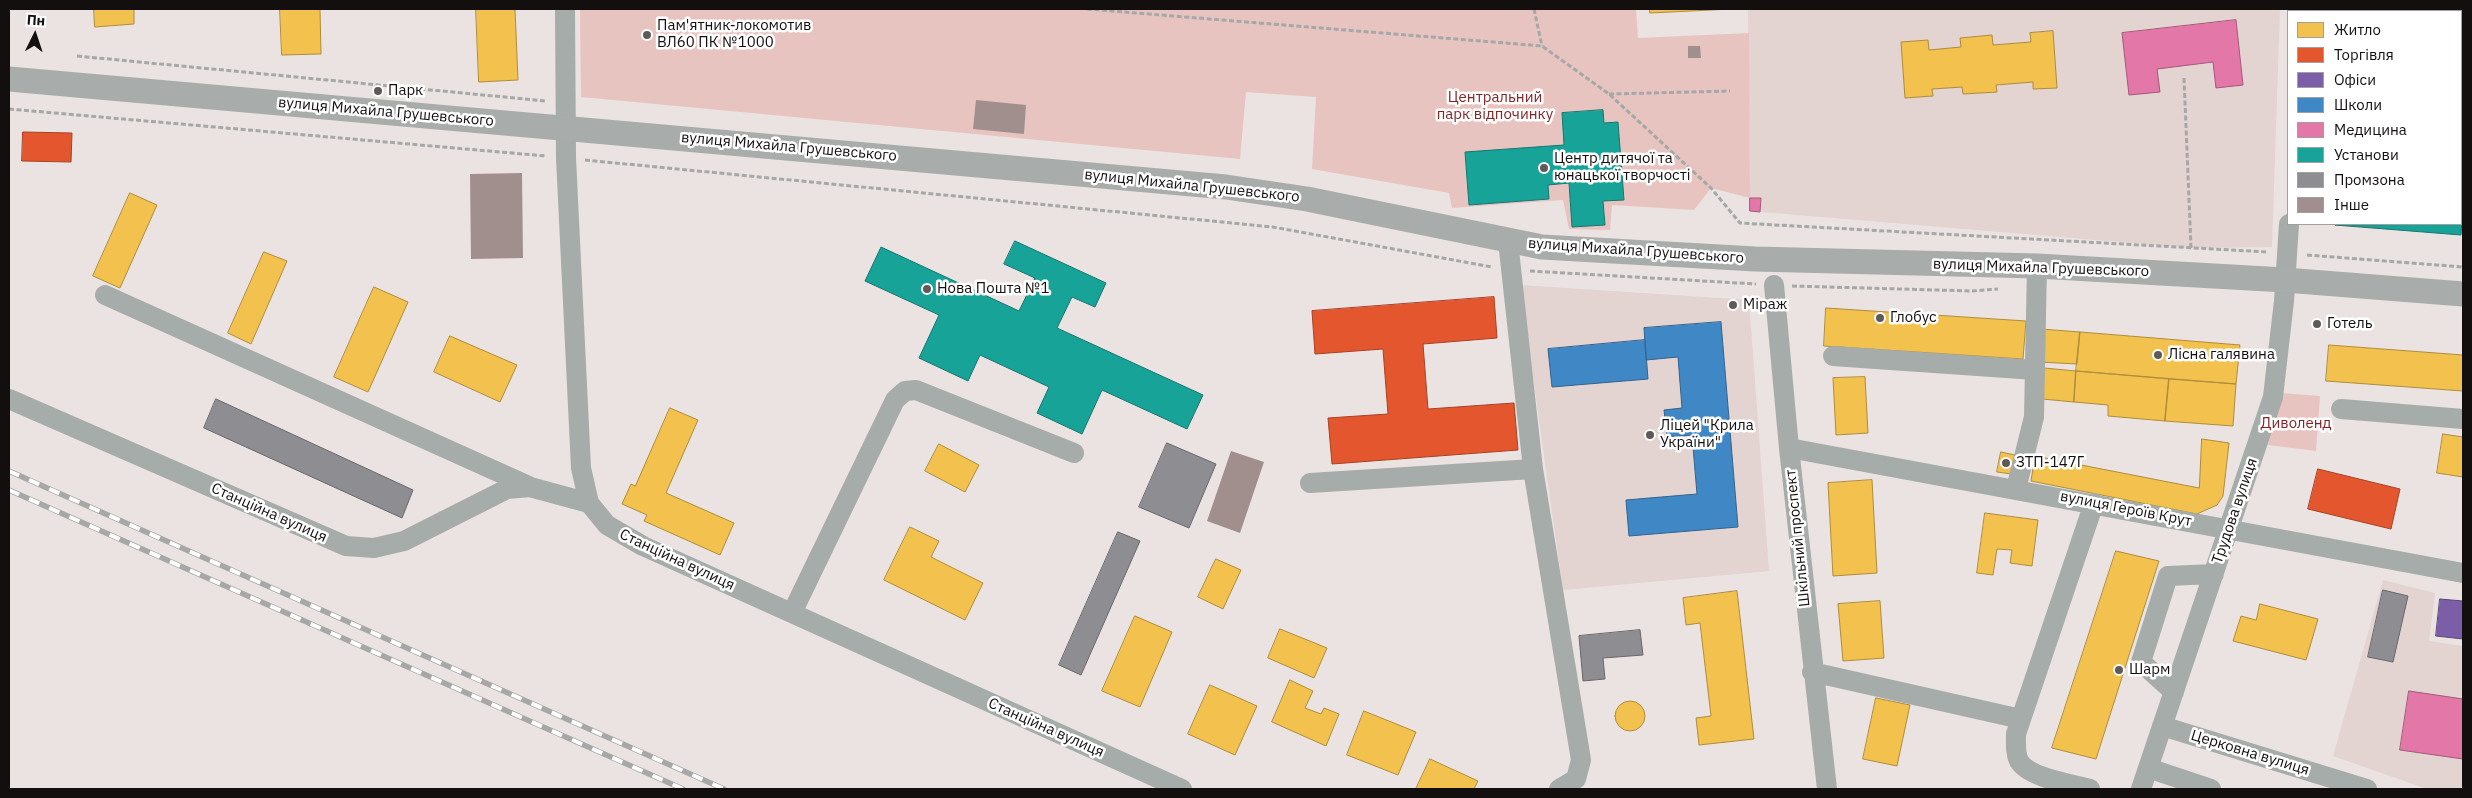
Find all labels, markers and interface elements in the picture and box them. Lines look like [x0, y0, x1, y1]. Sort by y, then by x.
north arrow [10, 10, 60, 60]
text: Пн [26, 10, 46, 30]
legend [2287, 10, 2462, 225]
place label: Пам'ятник-локомотив ВЛ60 ПК №1000 [657, 17, 811, 52]
text: Житло [2334, 20, 2381, 39]
marker: Пам'ятник-локомотив ВЛ60 ПК №1000 [641, 29, 653, 41]
text: Торгівля [2334, 45, 2394, 64]
text: Офіси [2334, 70, 2376, 89]
place label: Парк [388, 82, 423, 100]
marker: Парк [372, 85, 384, 97]
park label: Центральний парк відпочинку [1437, 89, 1553, 124]
street label: вулиця Михайла Грушевського [277, 94, 495, 130]
text: Школи [2334, 95, 2382, 114]
text: Медицина [2334, 120, 2407, 139]
street label: вулиця Михайла Грушевського [680, 129, 898, 165]
text: Установи [2334, 145, 2399, 164]
place label: Центр дитячої та юнацької творчості [1554, 150, 1690, 185]
marker: Центр дитячої та юнацької творчості [1538, 162, 1550, 174]
street label: вулиця Михайла Грушевського [1083, 166, 1301, 206]
text: Промзона [2334, 170, 2405, 189]
text: Інше [2334, 195, 2369, 214]
street label: вулиця Михайла Грушевського [1527, 234, 1745, 268]
street label: вулиця Михайла Грушевського [1933, 255, 2149, 281]
place label: Нова Пошта №1 [937, 280, 1049, 298]
marker: Нова Пошта №1 [921, 283, 933, 295]
place label: Міраж [1743, 296, 1787, 314]
marker: Міраж [1727, 299, 1739, 311]
place label: Глобус [1890, 309, 1936, 327]
marker: Глобус [1874, 312, 1886, 324]
place label: Готель [2327, 315, 2373, 333]
marker: Готель [2311, 318, 2323, 330]
place label: Лісна галявина [2168, 346, 2275, 364]
marker: Лісна галявина [2152, 349, 2164, 361]
park label: Диволенд [2261, 415, 2331, 433]
place label: Ліцей "Крила України" [1660, 417, 1754, 452]
marker: Ліцей "Крила України" [1644, 429, 1656, 441]
place label: ЗТП-147Г [2016, 454, 2084, 472]
street label: Трудова вулиця [2208, 456, 2262, 566]
marker: ЗТП-147Г [2000, 457, 2012, 469]
street label: Шкільний проспект [1782, 468, 1814, 608]
street label: Станційна вулиця [208, 479, 330, 547]
street label: вулиця Героїв Крут [2059, 487, 2193, 531]
street label: Станційна вулиця [617, 525, 737, 595]
place label: Шарм [2129, 661, 2170, 679]
marker: Шарм [2113, 664, 2125, 676]
street label: Станційна вулиця [985, 694, 1107, 762]
street label: Церковна вулиця [2189, 726, 2311, 780]

